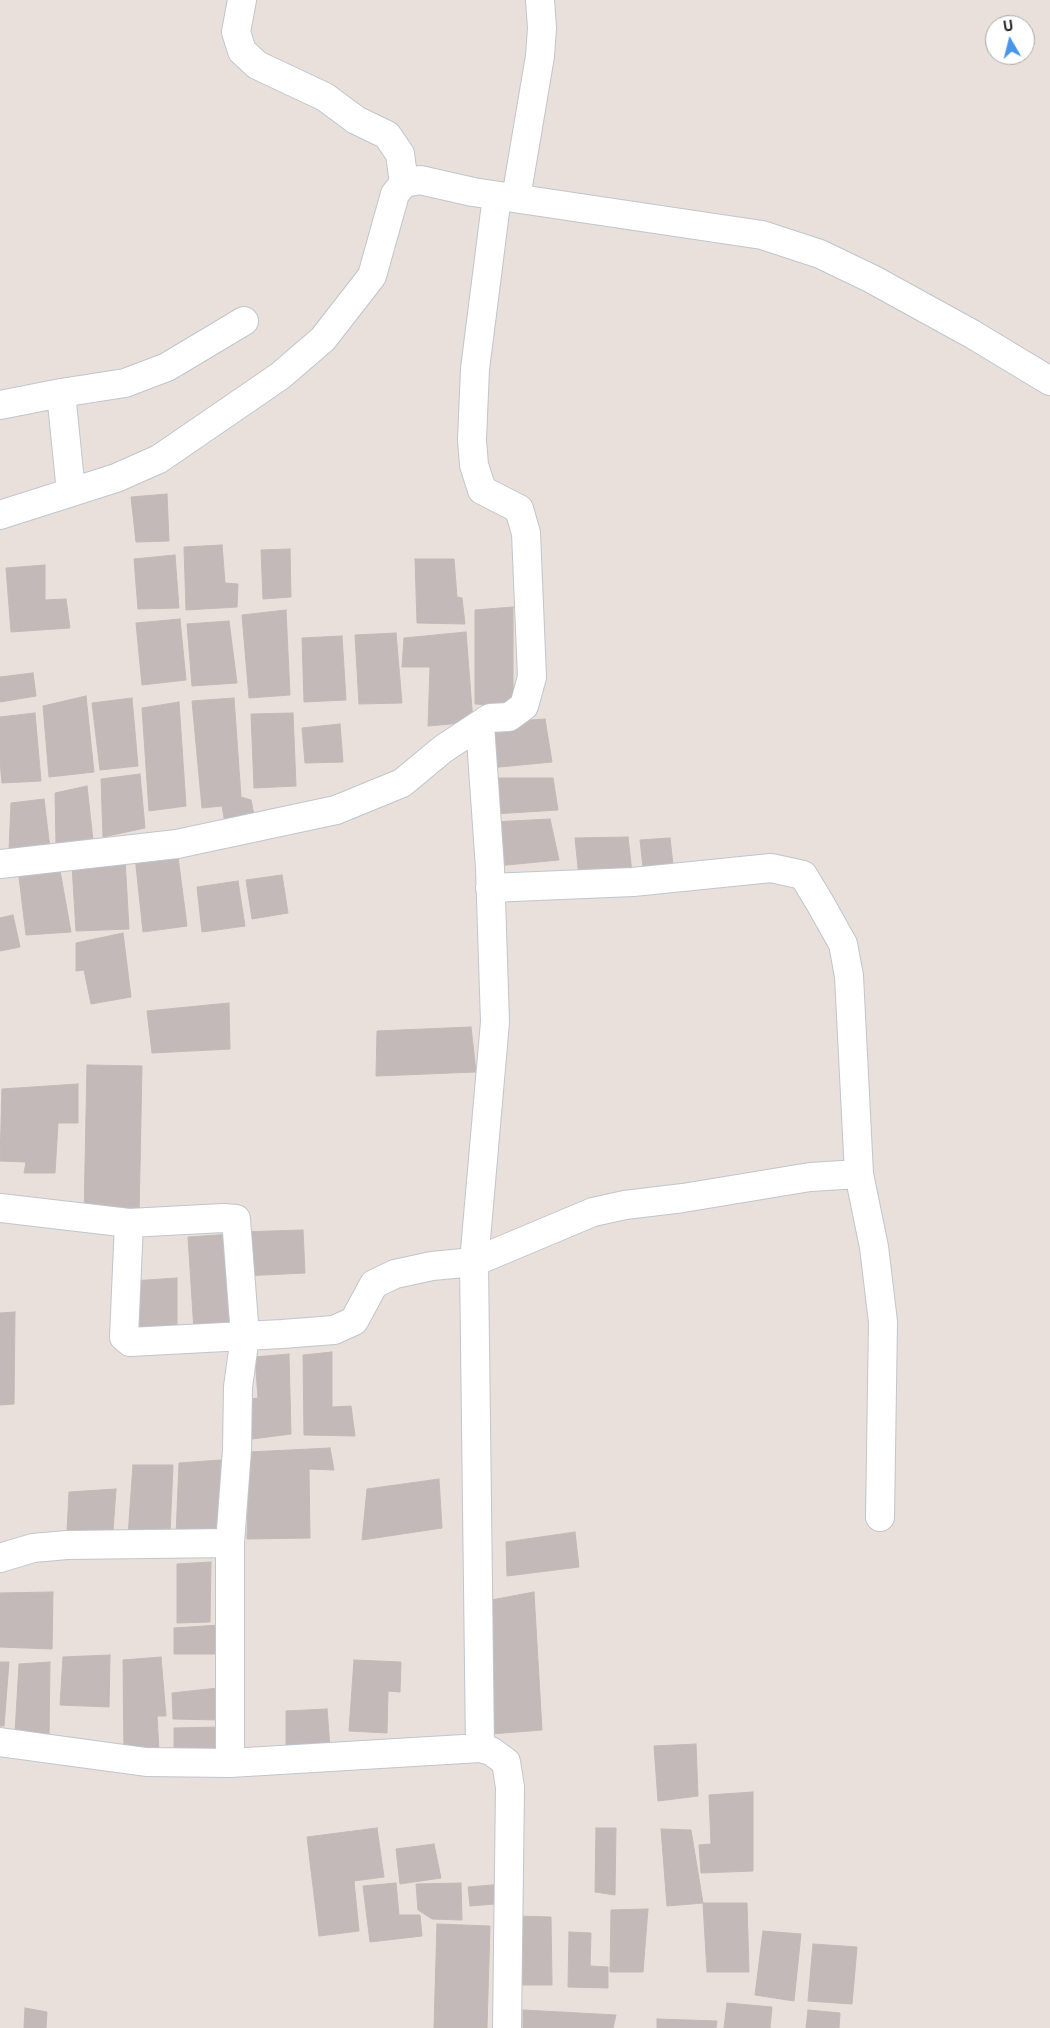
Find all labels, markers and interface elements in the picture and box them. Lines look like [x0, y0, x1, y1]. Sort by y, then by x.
north arrow [985, 15, 1035, 65]
text: U [1002, 18, 1014, 35]

